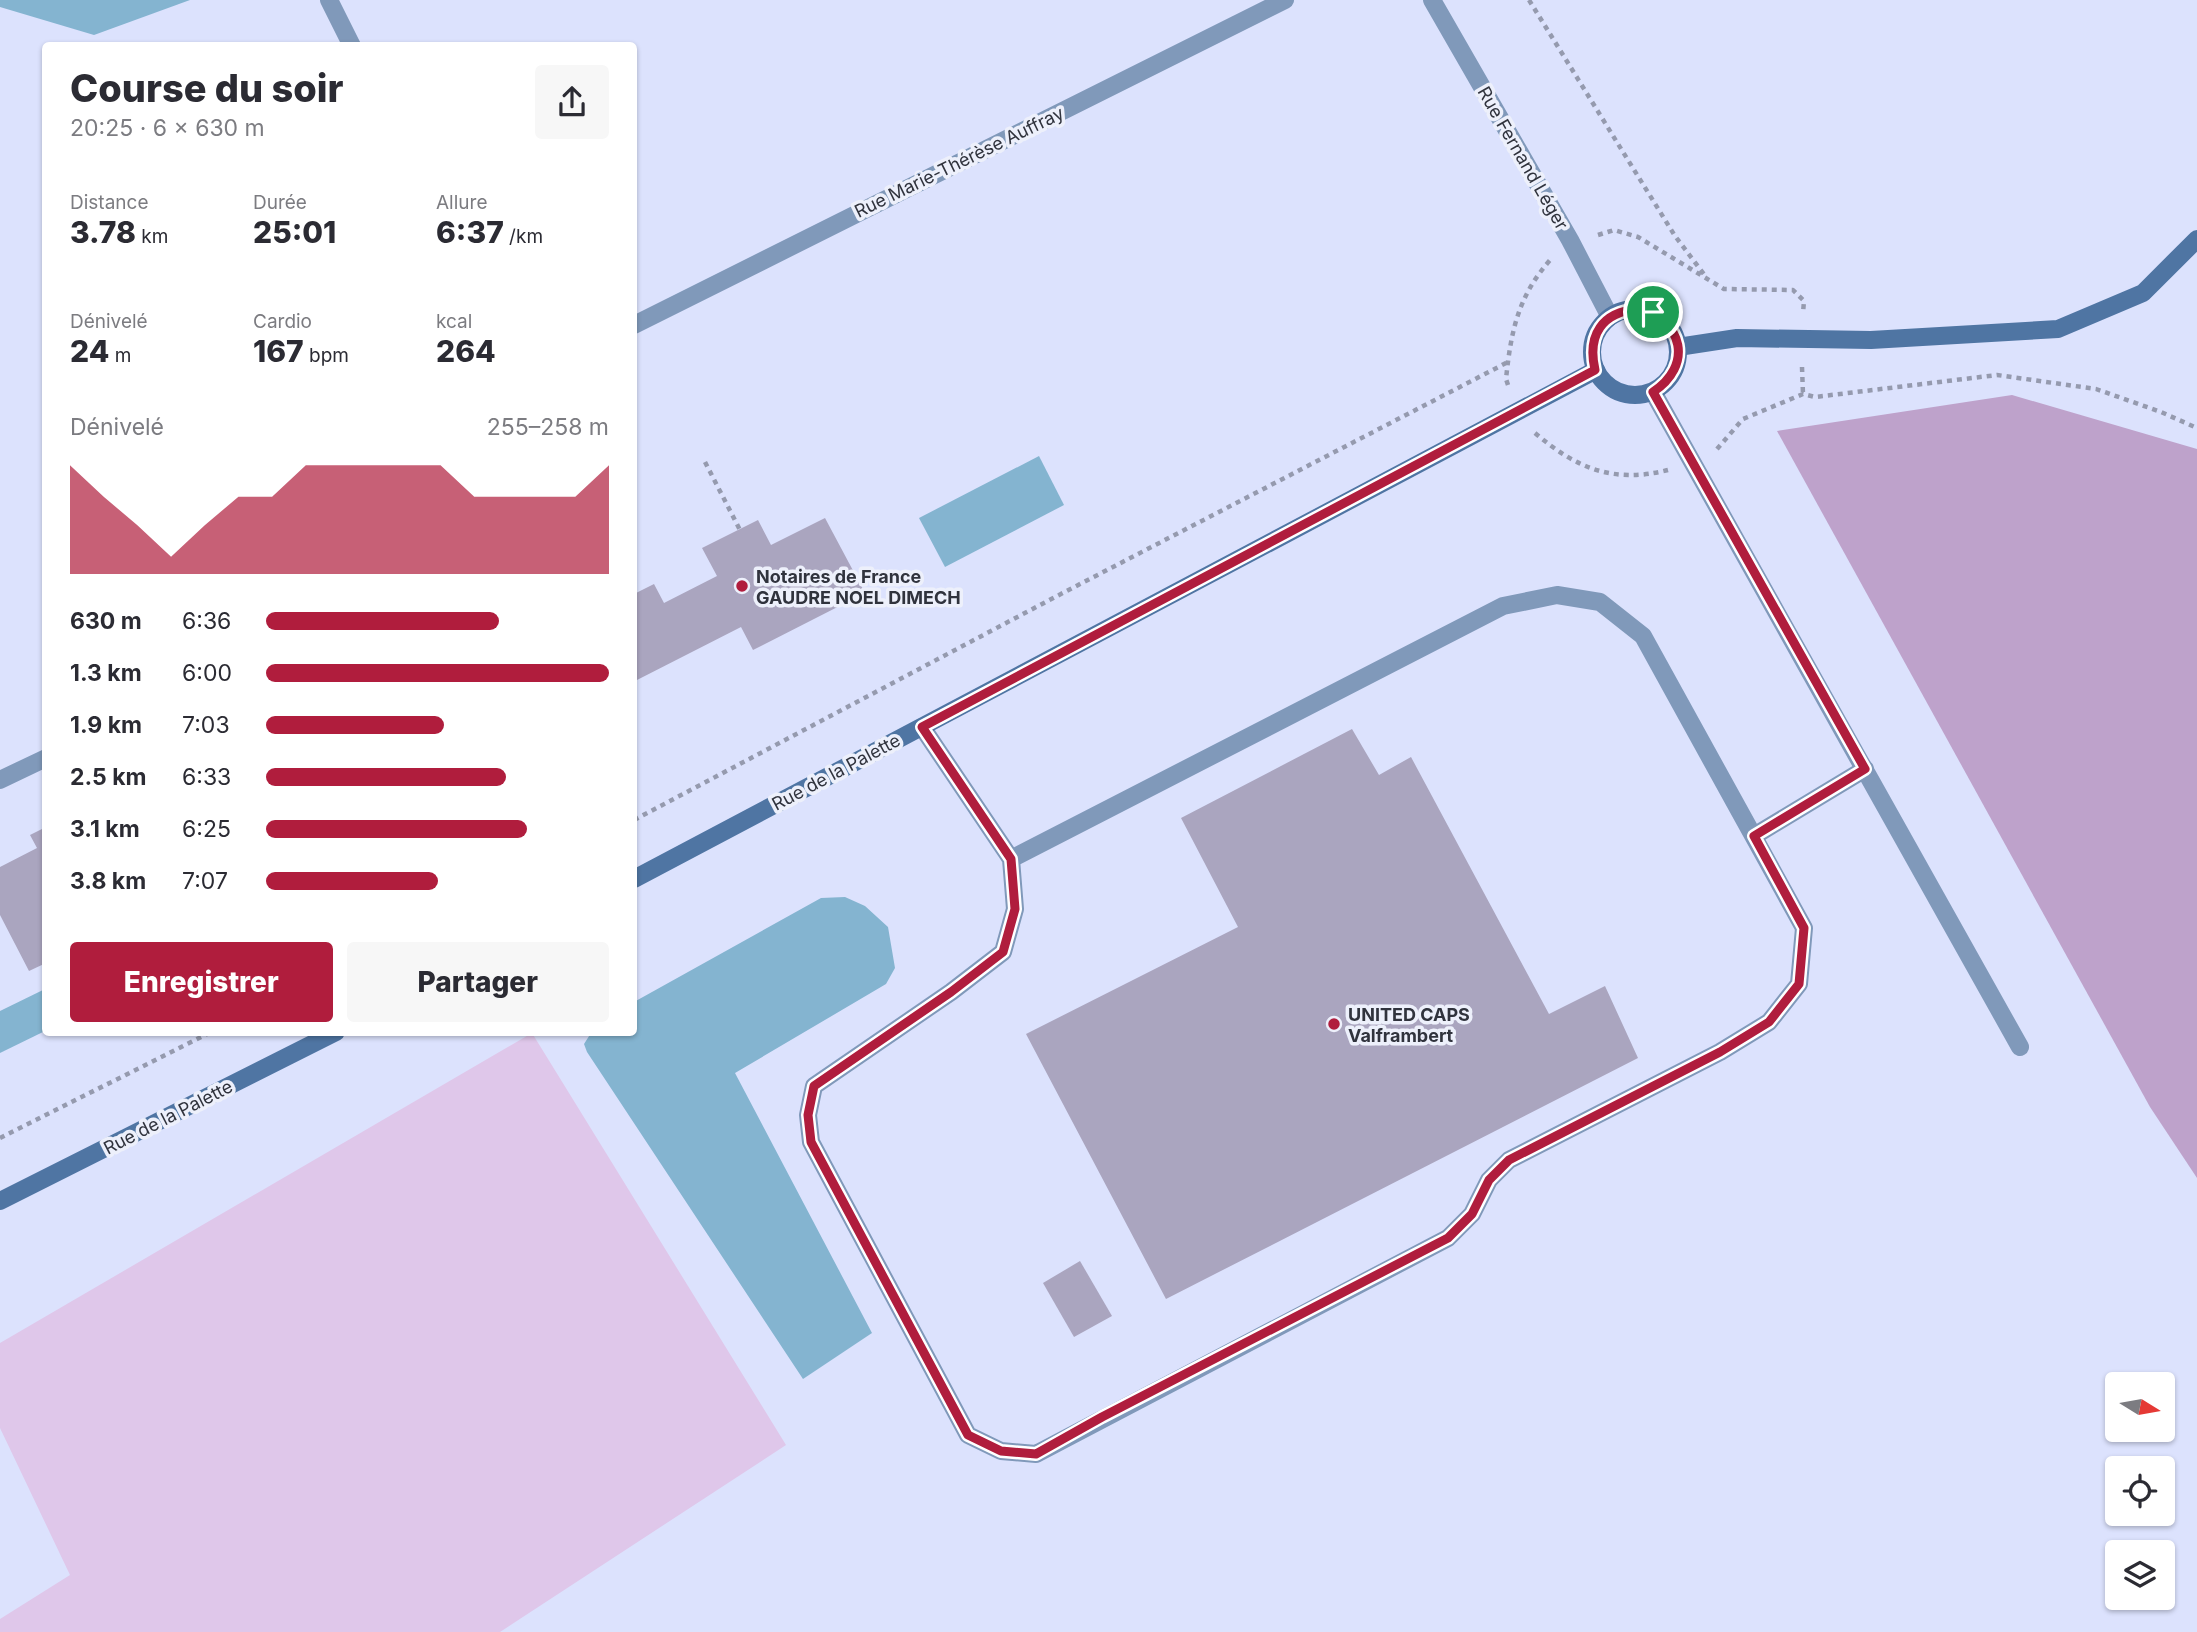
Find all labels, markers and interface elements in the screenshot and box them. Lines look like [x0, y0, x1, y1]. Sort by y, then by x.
text: Course du soir [70, 65, 344, 111]
button: share [535, 65, 609, 139]
street label: Rue Fernand Léger [1473, 83, 1573, 233]
street label: Rue Marie-Thérèse Auffray [851, 102, 1067, 222]
text: 20:25 · 6 × 630 m [70, 114, 265, 142]
text: Distance [70, 191, 148, 214]
text: Durée [253, 191, 307, 214]
text: Allure [436, 191, 487, 214]
text: 3.78 [70, 214, 136, 250]
text: 25:01 [253, 214, 336, 250]
text: 6:37 [436, 214, 504, 250]
text: km [136, 225, 168, 248]
text: /km [504, 225, 543, 248]
pin [1623, 282, 1683, 342]
icon: arrive [1634, 293, 1672, 331]
text: Dénivelé [70, 310, 148, 333]
text: Cardio [253, 310, 312, 333]
text: kcal [436, 310, 472, 333]
text: 24 [70, 333, 109, 369]
text: 167 [253, 333, 304, 369]
text: 264 [436, 333, 496, 369]
text: m [109, 344, 131, 367]
text: bpm [304, 344, 349, 367]
text: Dénivelé [70, 413, 164, 441]
text: 255–258 m [487, 413, 609, 441]
place label: Notaires de France GAUDRE NOEL DIMECH [756, 566, 961, 608]
marker: Notaires de France GAUDRE NOEL DIMECH [734, 578, 750, 594]
text: 630 m [70, 607, 142, 635]
text: 6:36 [182, 607, 231, 635]
text: 1.3 km [70, 659, 142, 687]
text: 6:00 [182, 659, 232, 687]
text: 1.9 km [70, 711, 142, 739]
text: 7:03 [182, 711, 230, 739]
street label: Rue de la Palette [768, 729, 904, 815]
text: 2.5 km [70, 763, 147, 791]
text: 6:33 [182, 763, 231, 791]
text: 3.1 km [70, 815, 140, 843]
text: 6:25 [182, 815, 231, 843]
text: 3.8 km [70, 867, 146, 895]
text: 7:07 [182, 867, 228, 895]
button: Enregistrer [70, 942, 333, 1022]
button: Partager [347, 942, 609, 1022]
place label: UNITED CAPS Valframbert [1348, 1004, 1470, 1046]
marker: UNITED CAPS Valframbert [1326, 1016, 1342, 1032]
street label: Rue de la Palette [100, 1075, 236, 1159]
north arrow [2105, 1372, 2175, 1442]
map controls [2105, 1372, 2175, 1610]
button: locate [2105, 1456, 2175, 1526]
button: layers [2105, 1540, 2175, 1610]

